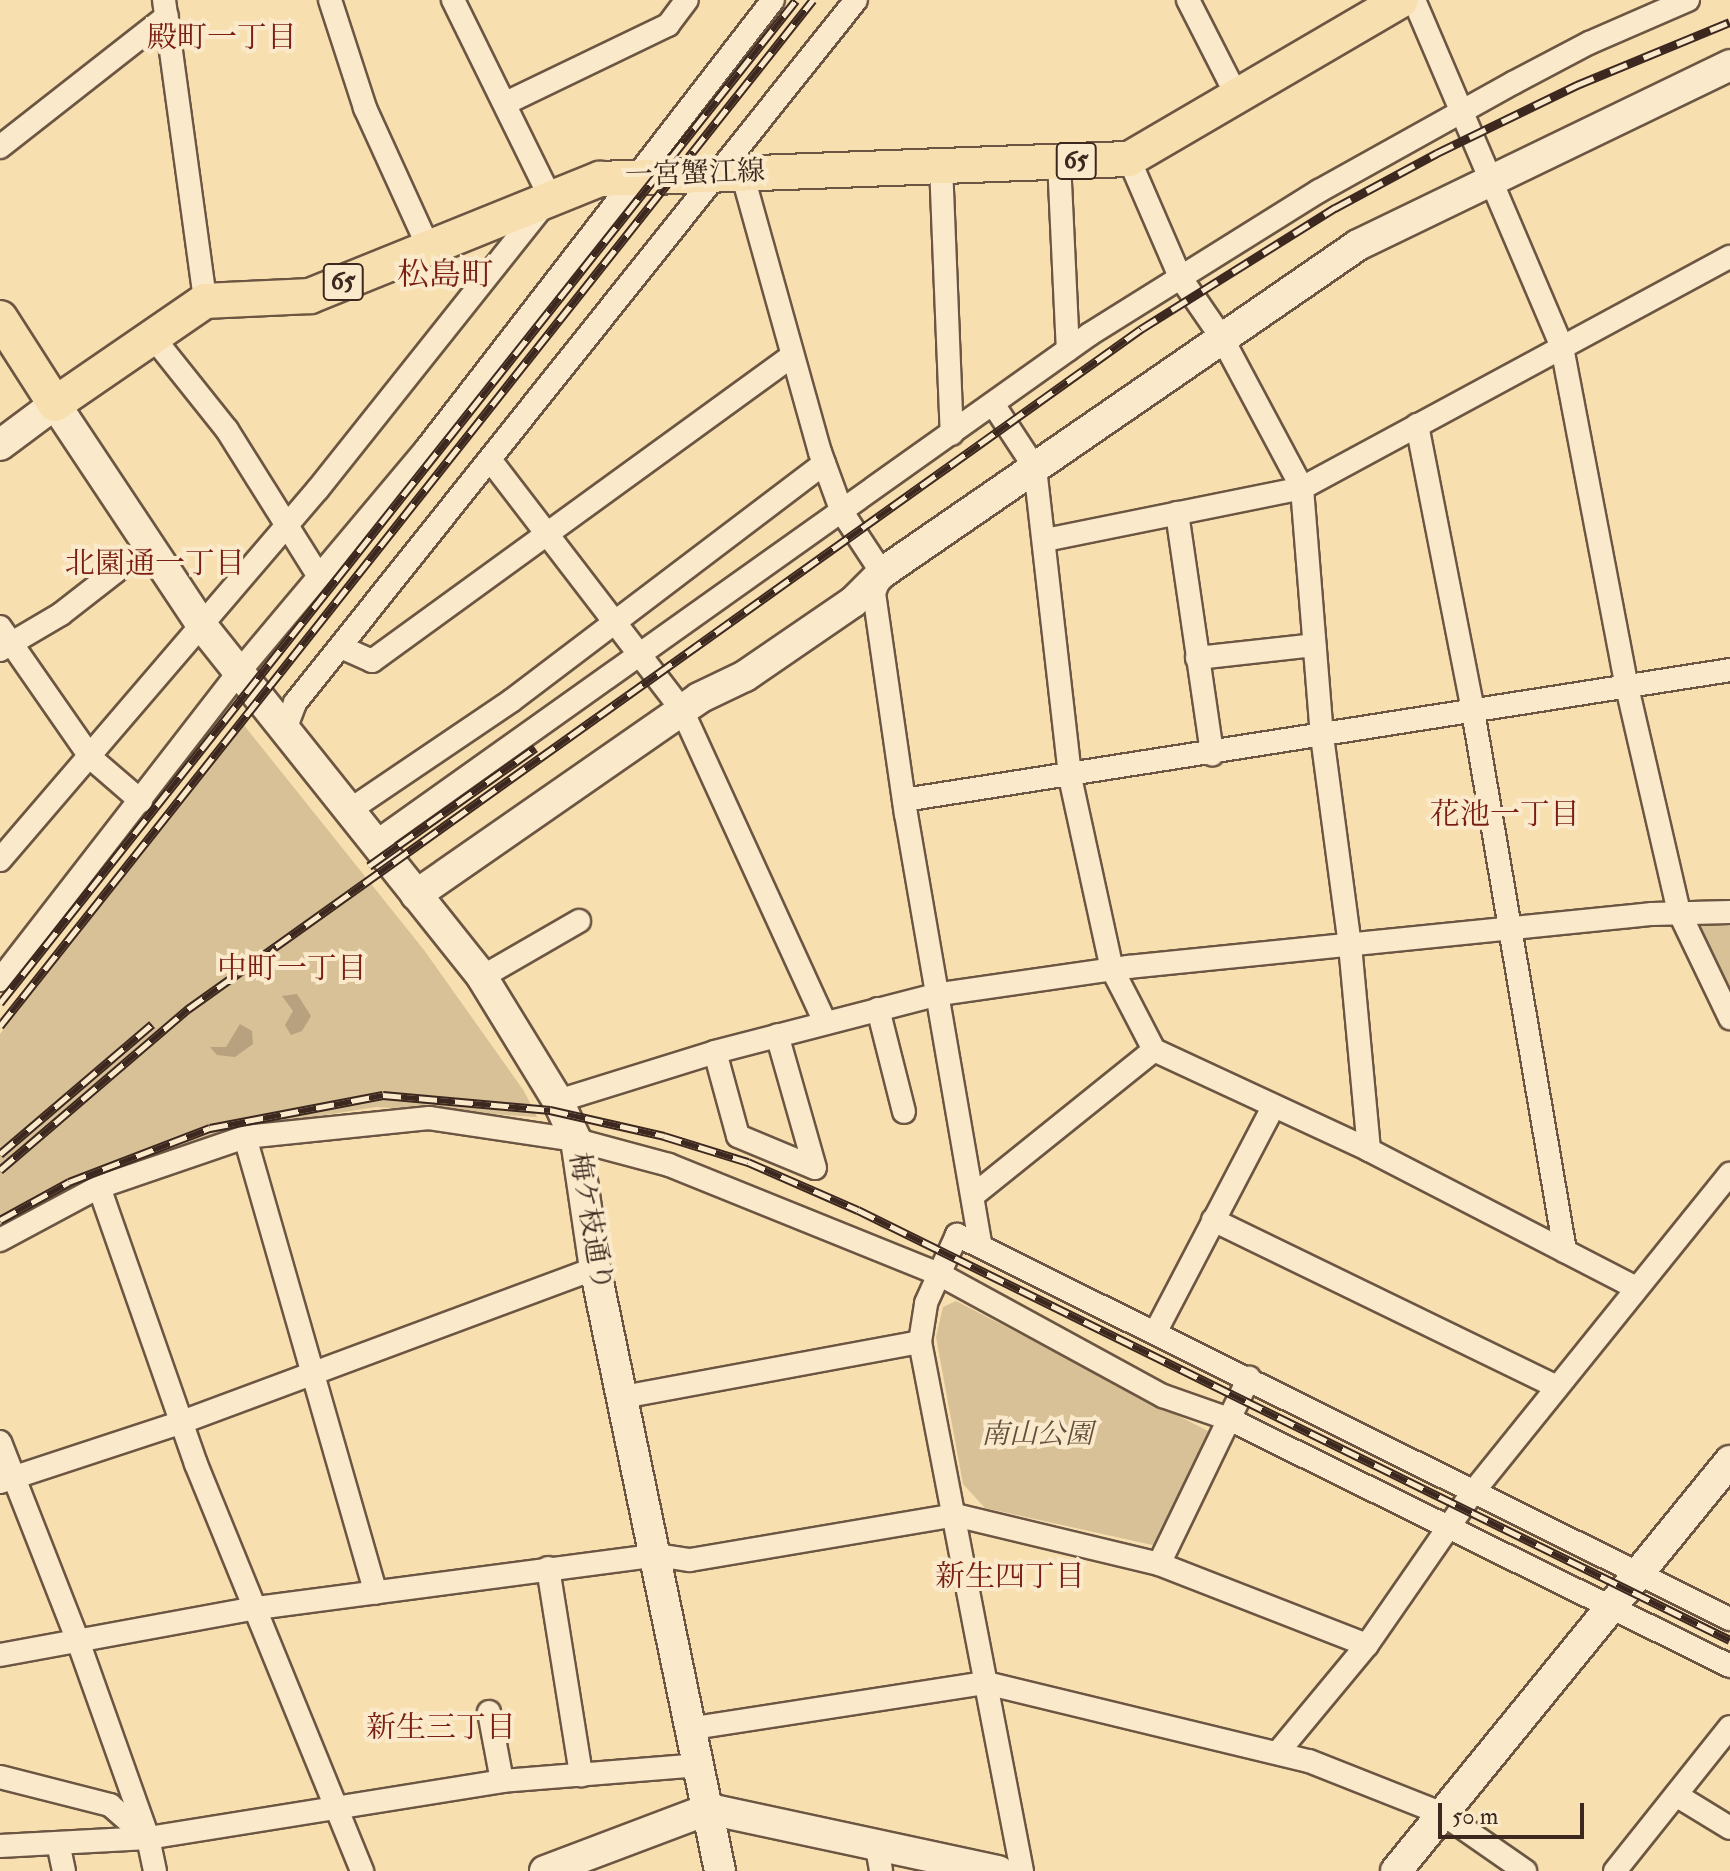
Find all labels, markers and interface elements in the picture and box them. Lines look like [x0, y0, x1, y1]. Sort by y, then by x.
district label: 殿町一丁目 [147, 20, 297, 56]
road number: 65 [1054, 139, 1098, 183]
street label: 一宮蟹江線 [624, 155, 766, 193]
district label: 松島町 [397, 256, 493, 294]
road number: 65 [321, 260, 365, 304]
district label: 北園通一丁目 [65, 546, 245, 582]
district label: 花池一丁目 [1430, 797, 1580, 833]
district label: 中町一丁目 [217, 951, 367, 987]
street label: 梅ケ枝通り [561, 1150, 619, 1294]
park label: 南山公園 [981, 1418, 1093, 1452]
district label: 新生四丁目 [935, 1559, 1085, 1595]
district label: 新生三丁目 [366, 1710, 516, 1746]
scale bar [1442, 1787, 1588, 1837]
text: 50 m [1452, 1801, 1498, 1832]

